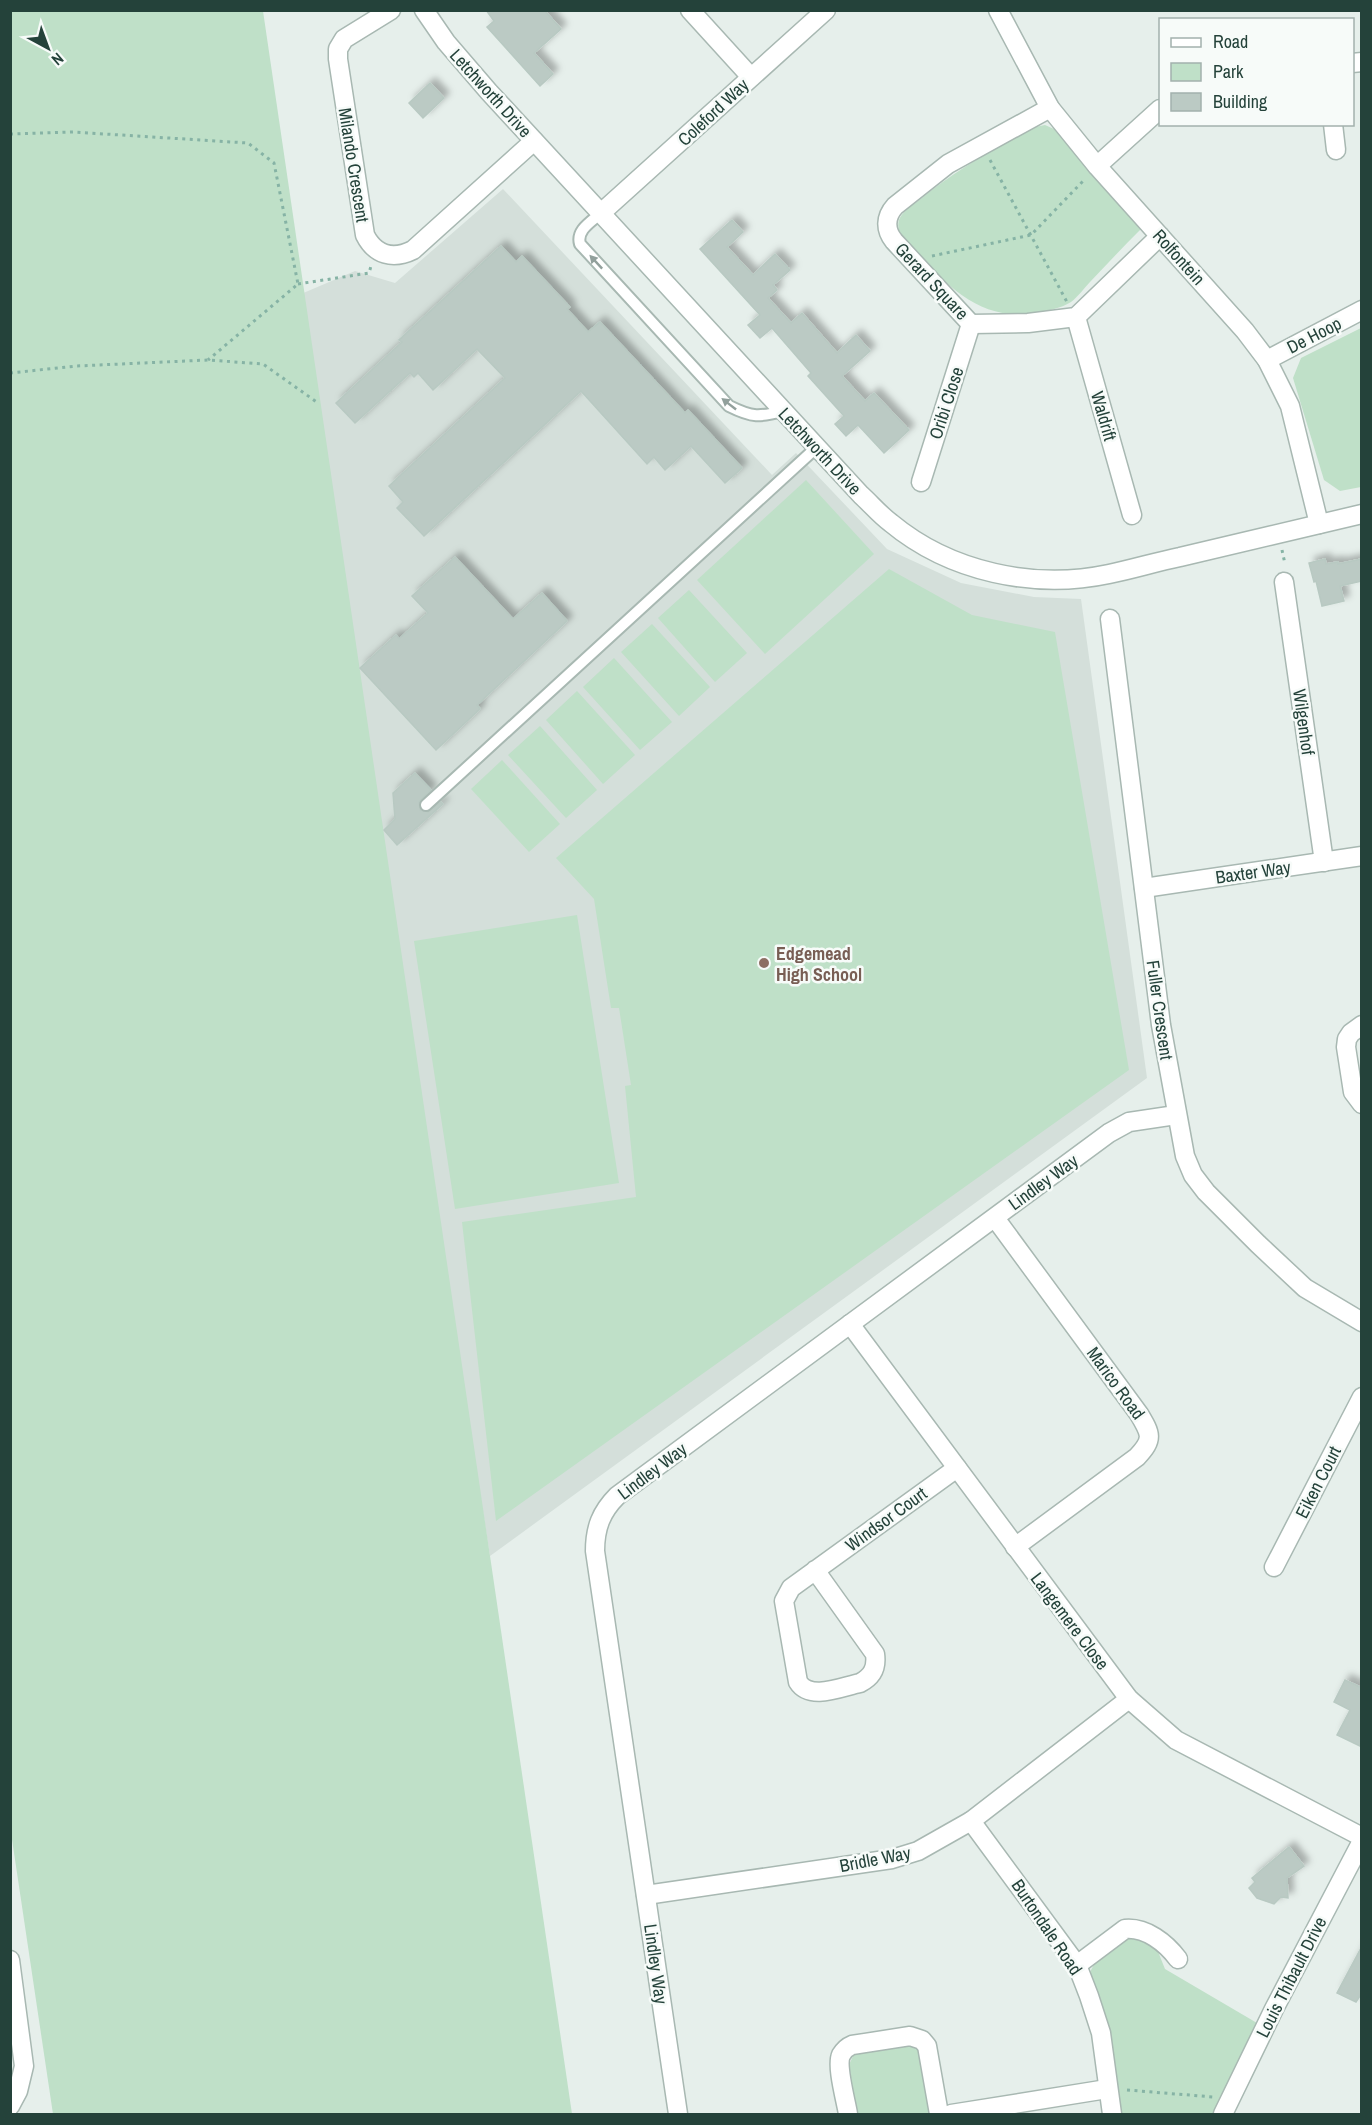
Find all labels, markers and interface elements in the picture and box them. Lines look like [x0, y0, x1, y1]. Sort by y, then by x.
north arrow [18, 18, 78, 78]
legend [1159, 18, 1354, 126]
text: Road [1213, 29, 1248, 54]
street label: Letchworth Drive [444, 43, 538, 143]
text: N [47, 48, 69, 71]
text: Park [1213, 59, 1244, 84]
street label: Coleford Way [672, 72, 754, 151]
text: Building [1213, 89, 1268, 114]
street label: Milando Crescent [333, 106, 375, 224]
street label: Rolfontein [1147, 224, 1211, 290]
street label: Gerard Square [890, 237, 974, 325]
one-way arrow [590, 255, 603, 270]
street label: De Hoop [1282, 311, 1346, 359]
street label: Oribi Close [923, 364, 969, 442]
street label: Waldrift [1085, 388, 1123, 444]
one-way arrow [722, 398, 738, 410]
street label: Letchworth Drive [773, 402, 867, 500]
street label: Wilgenhof [1287, 687, 1321, 758]
street label: Baxter Way [1214, 854, 1293, 890]
place label: Edgemead High School [776, 941, 862, 987]
marker: Edgemead High School [757, 956, 771, 970]
street label: Fuller Crescent [1141, 959, 1179, 1061]
street label: Lindley Way [1003, 1148, 1083, 1216]
street label: Marico Road [1081, 1341, 1151, 1425]
street label: Lindley Way [612, 1436, 692, 1505]
street label: Eiken Court [1289, 1442, 1347, 1522]
street label: Windsor Court [840, 1481, 932, 1557]
street label: Langemere Close [1025, 1567, 1115, 1675]
street label: Bridle Way [837, 1840, 913, 1878]
street label: Burtondale Road [1006, 1874, 1088, 1980]
street label: Louis Thibault Drive [1250, 1912, 1332, 2042]
street label: Lindley Way [638, 1922, 674, 2006]

